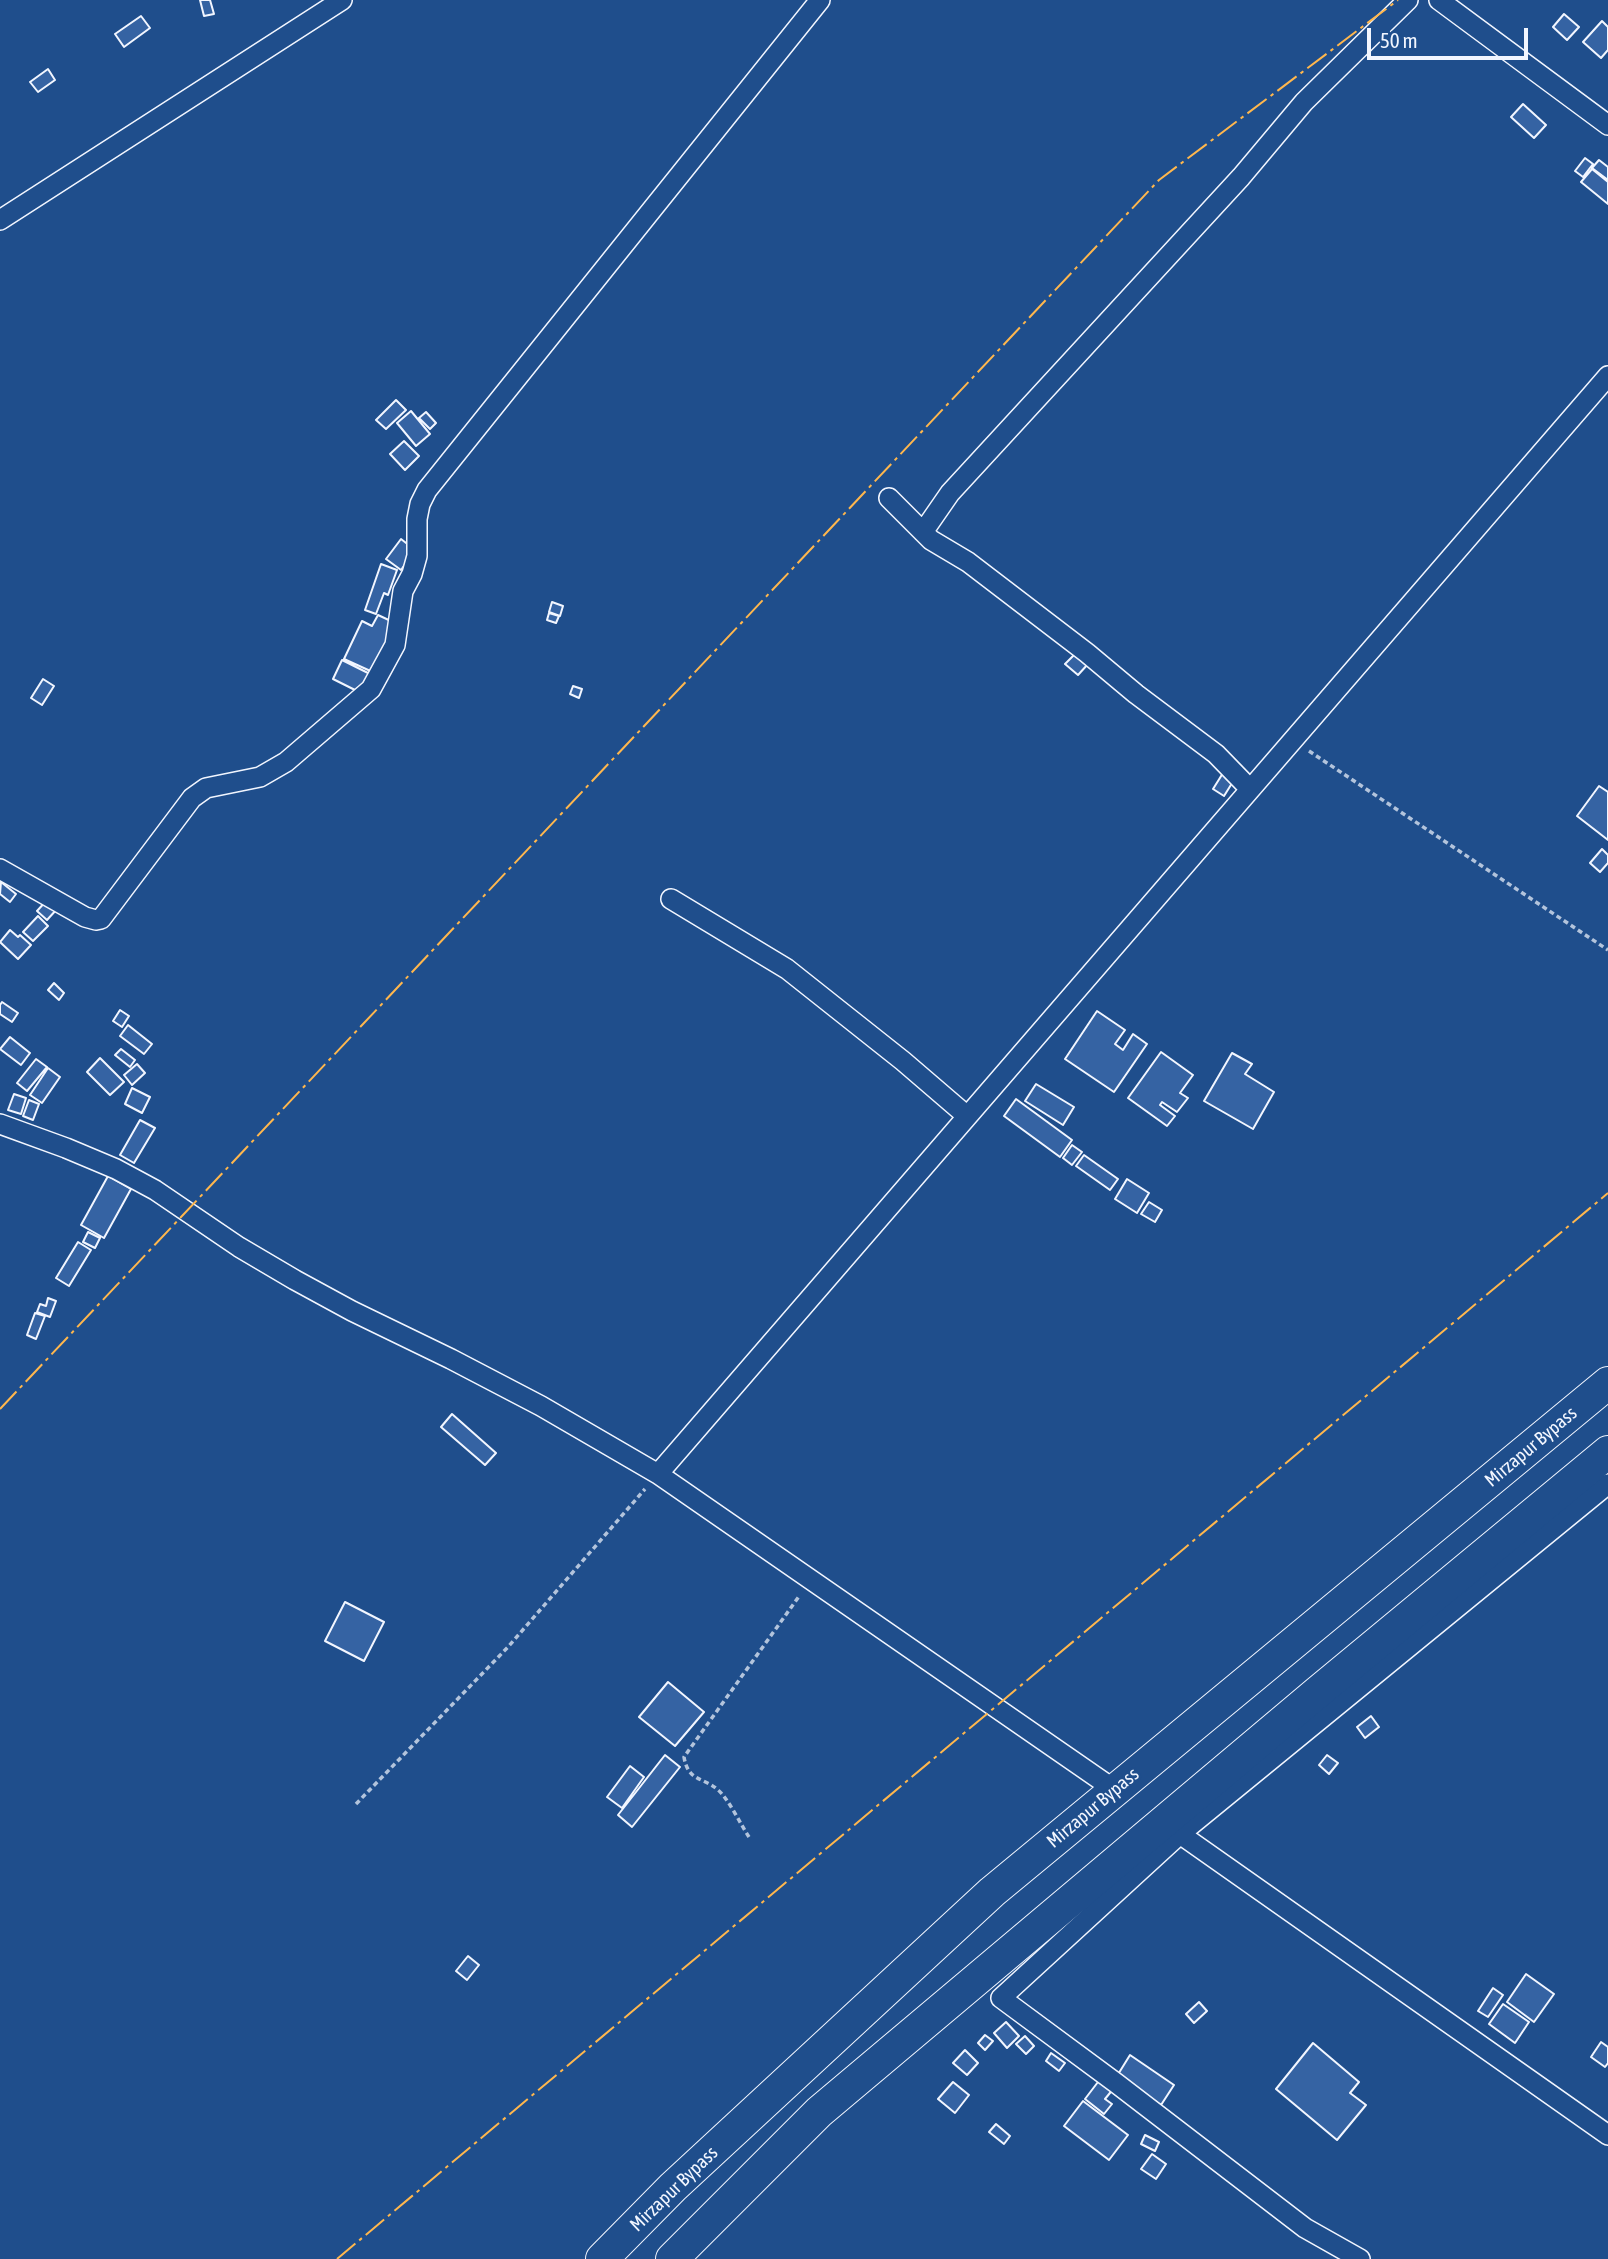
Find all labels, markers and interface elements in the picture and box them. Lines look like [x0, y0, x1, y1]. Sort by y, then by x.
scale bar [1370, 14, 1531, 58]
text: 50 m [1380, 28, 1418, 52]
street label: Mirzapur Bypass [1480, 1402, 1582, 1492]
street label: Mirzapur Bypass [1042, 1763, 1144, 1853]
street label: Mirzapur Bypass [625, 2142, 723, 2236]

